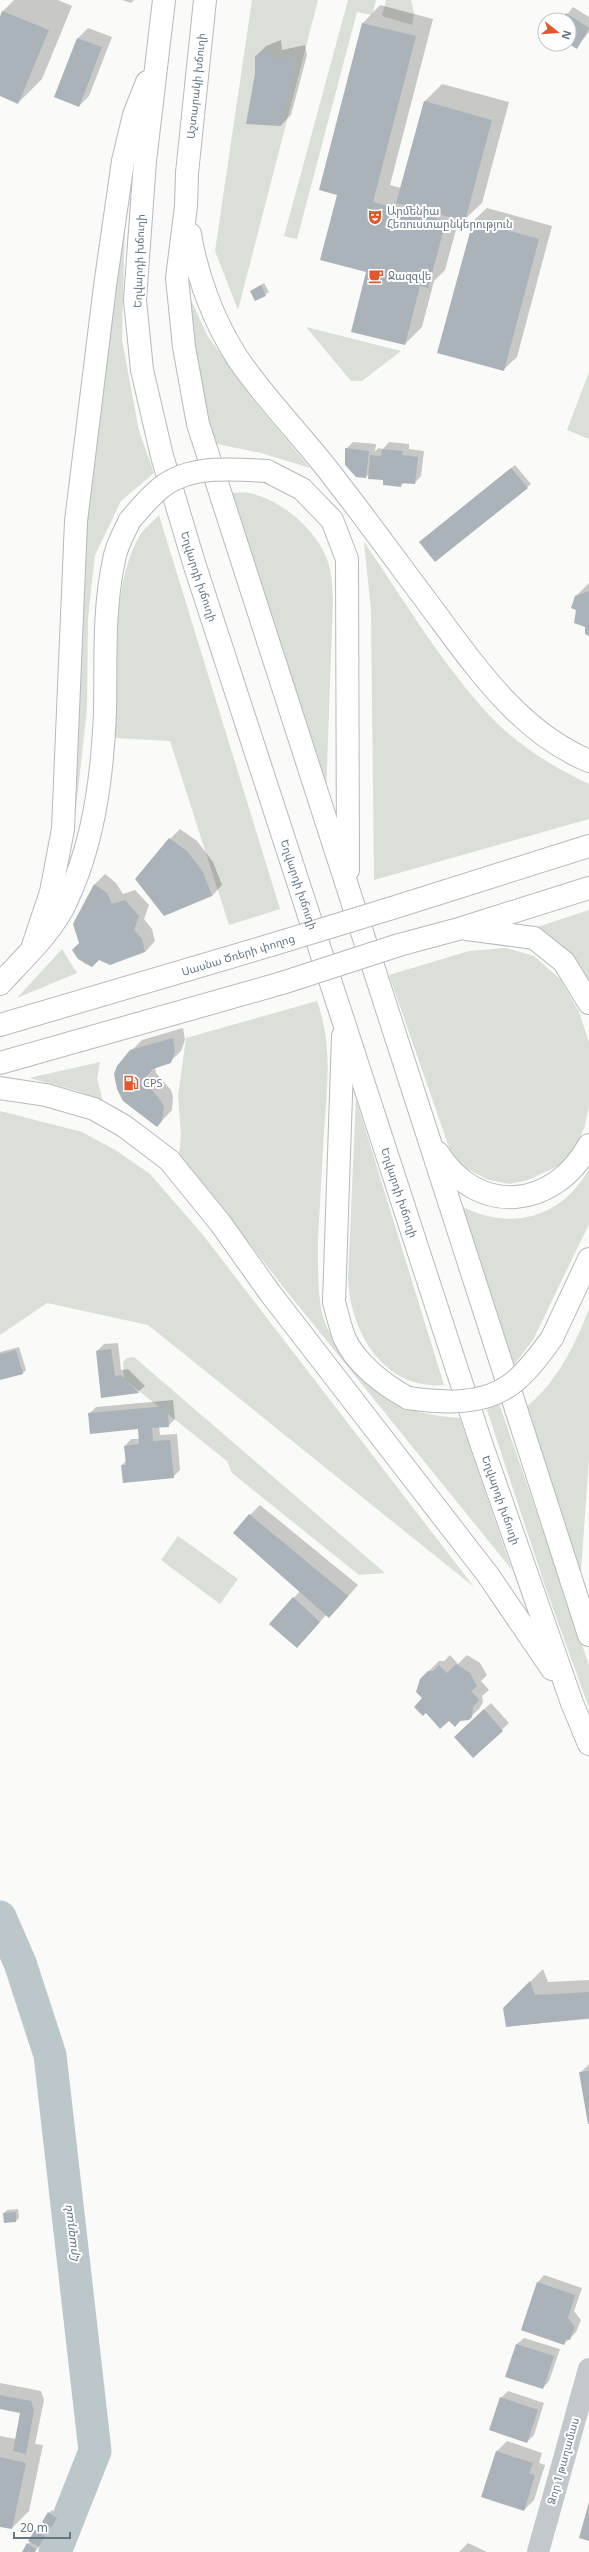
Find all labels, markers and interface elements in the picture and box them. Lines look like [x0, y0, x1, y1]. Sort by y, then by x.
north arrow [537, 12, 577, 52]
text: N [559, 29, 576, 42]
street label: Աշտարակի խճուղի [182, 32, 209, 140]
place label: Արմենիա Հեռուստաընկերություն [387, 203, 513, 231]
theatre icon: Արմենիա Հեռուստաընկերություն [366, 208, 384, 226]
street label: Եղվարդի խճուղի [129, 214, 148, 308]
cafe icon: Ջազզվե [367, 267, 385, 285]
place label: Ջազզվե [388, 268, 431, 283]
street label: Եղվարդի խճուղի [178, 529, 221, 623]
street label: Եղվարդի խճուղի [278, 837, 321, 931]
street label: Սասնա Ծռերի փողոց [179, 930, 296, 979]
fuel station icon: CPS [122, 1074, 140, 1092]
place label: CPS [143, 1075, 163, 1090]
street label: Եղվարդի խճուղի [378, 1145, 421, 1239]
street label: Եղվարդի խճուղի [479, 1453, 524, 1547]
water label: Հրազդան [58, 2204, 82, 2264]
street label: Ձոր 1 թաղամաս [543, 2416, 582, 2506]
scale bar [14, 2514, 70, 2540]
text: 20 m [20, 2519, 48, 2536]

